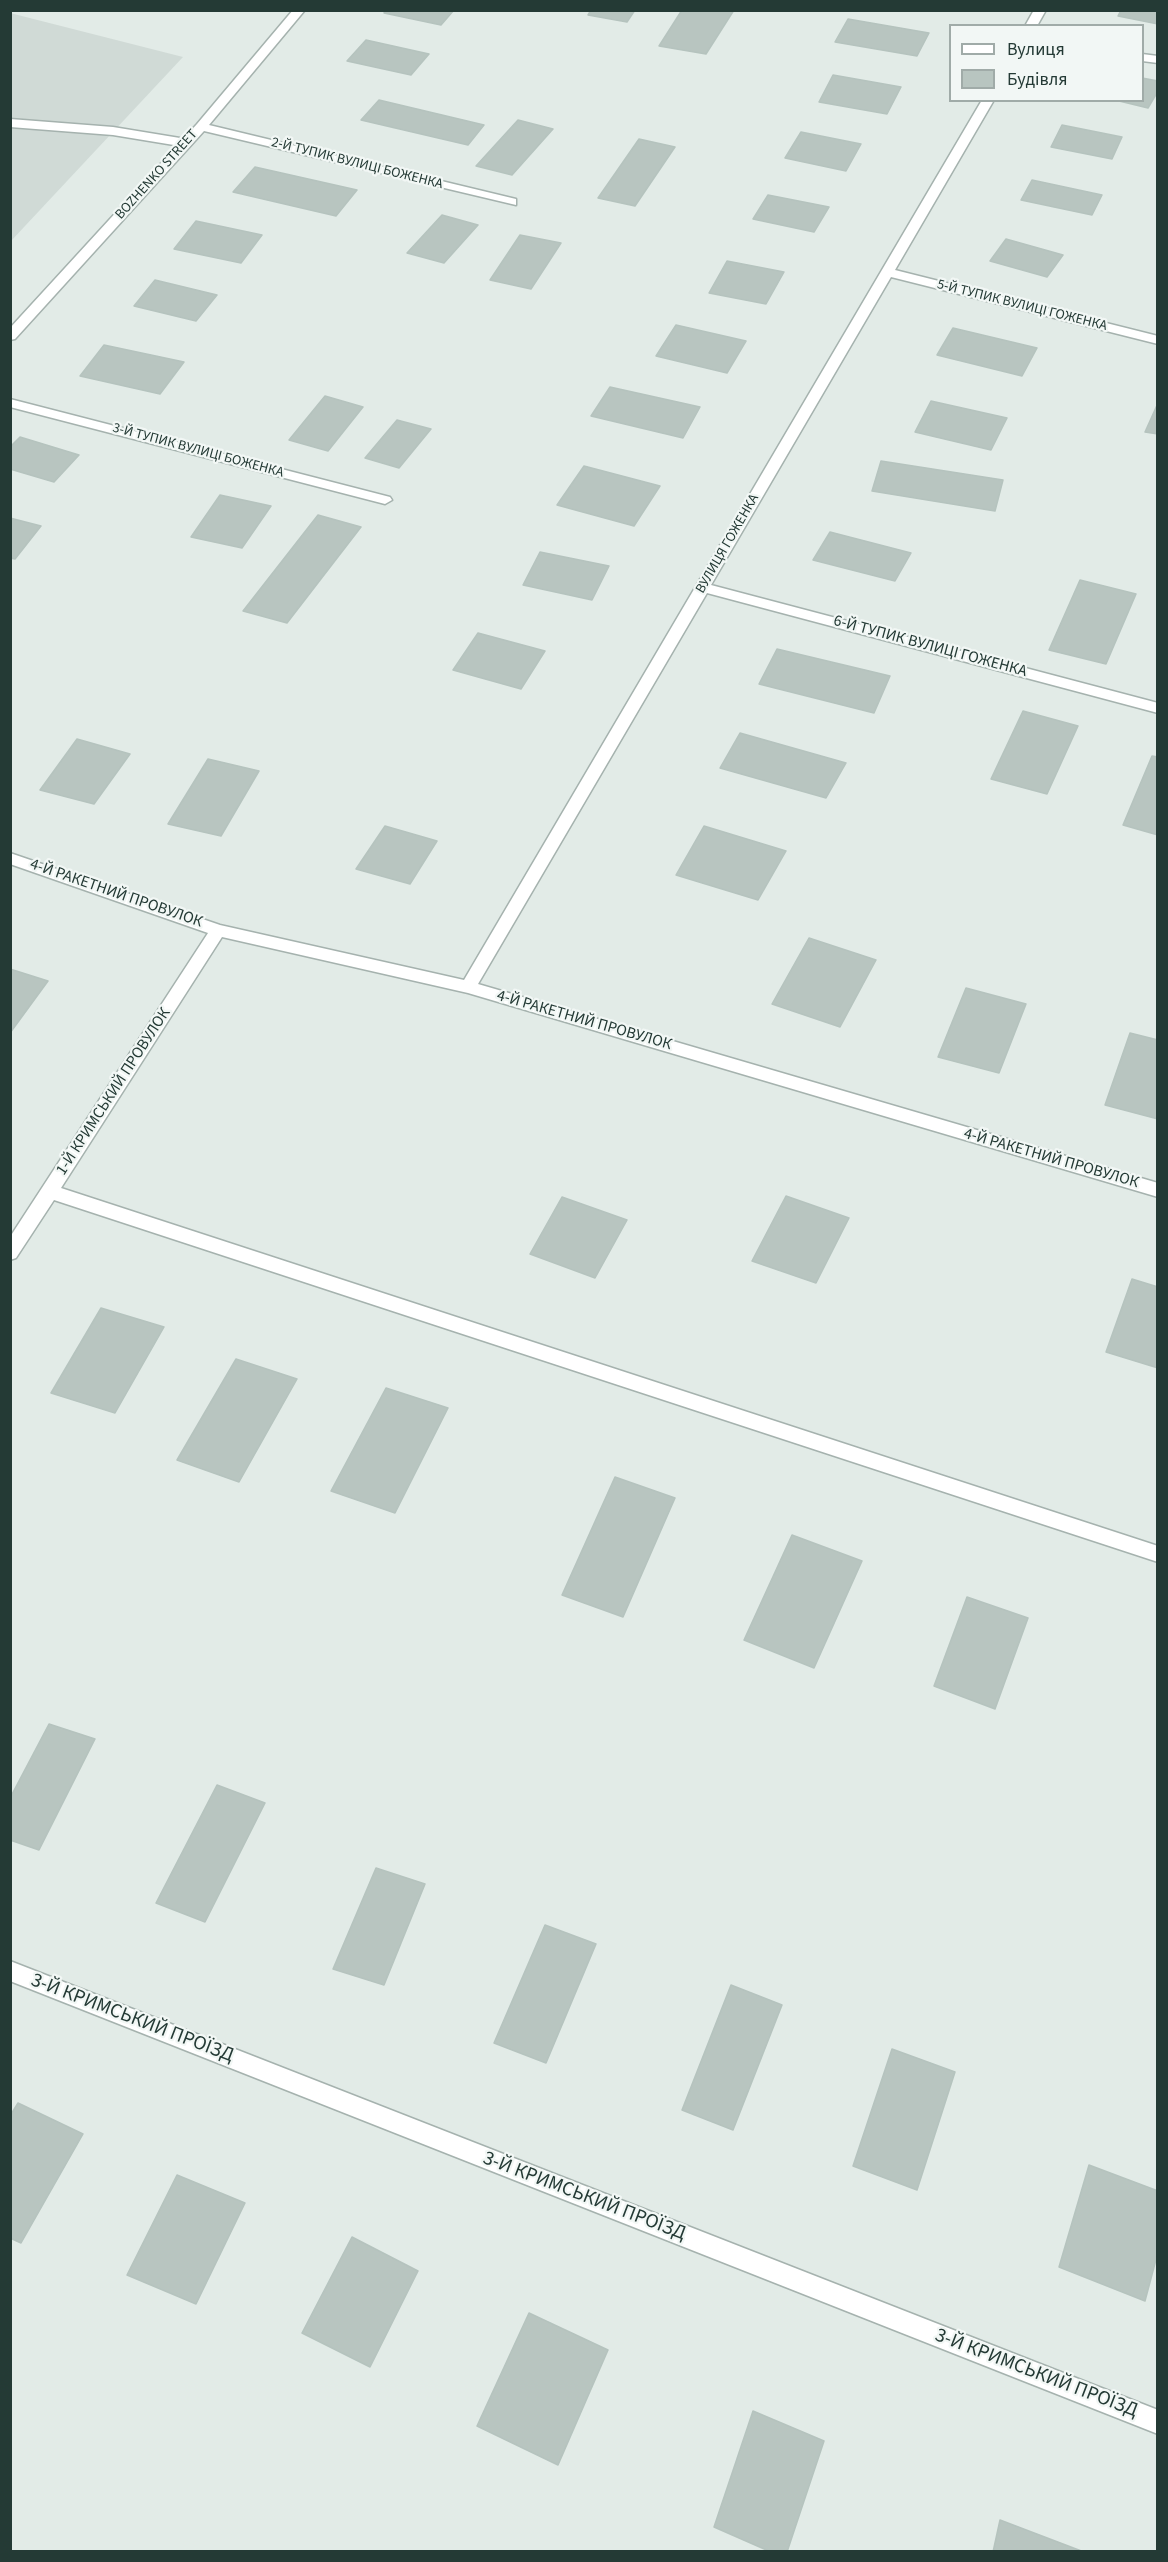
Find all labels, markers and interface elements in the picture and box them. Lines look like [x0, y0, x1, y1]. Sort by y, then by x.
legend [949, 24, 1144, 102]
text: Вулиця [1007, 37, 1065, 62]
text: Будівля [1007, 67, 1067, 92]
street label: BOZHENKO STREET [112, 127, 202, 223]
street label: 2-Й ТУПИК ВУЛИЦІ БОЖЕНКА [269, 135, 445, 193]
street label: 5-Й ТУПИК ВУЛИЦІ ГОЖЕНКА [935, 277, 1109, 335]
street label: 3-Й ТУПИК ВУЛИЦІ БОЖЕНКА [111, 420, 285, 482]
street label: ВУЛИЦЯ ГОЖЕНКА [693, 491, 763, 597]
street label: 6-Й ТУПИК ВУЛИЦІ ГОЖЕНКА [831, 612, 1029, 682]
street label: 4-Й РАКЕТНИЙ ПРОВУЛОК [27, 855, 205, 933]
street label: 4-Й РАКЕТНИЙ ПРОВУЛОК [494, 987, 674, 1055]
street label: 1-Й КРИМСЬКИЙ ПРОВУЛОК [53, 1005, 175, 1179]
street label: 4-Й РАКЕТНИЙ ПРОВУЛОК [961, 1125, 1141, 1193]
street label: 3-Й КРИМСЬКИЙ ПРОЇЗД [27, 1969, 237, 2069]
street label: 3-Й КРИМСЬКИЙ ПРОЇЗД [479, 2147, 689, 2247]
street label: 3-Й КРИМСЬКИЙ ПРОЇЗД [931, 2324, 1141, 2424]

